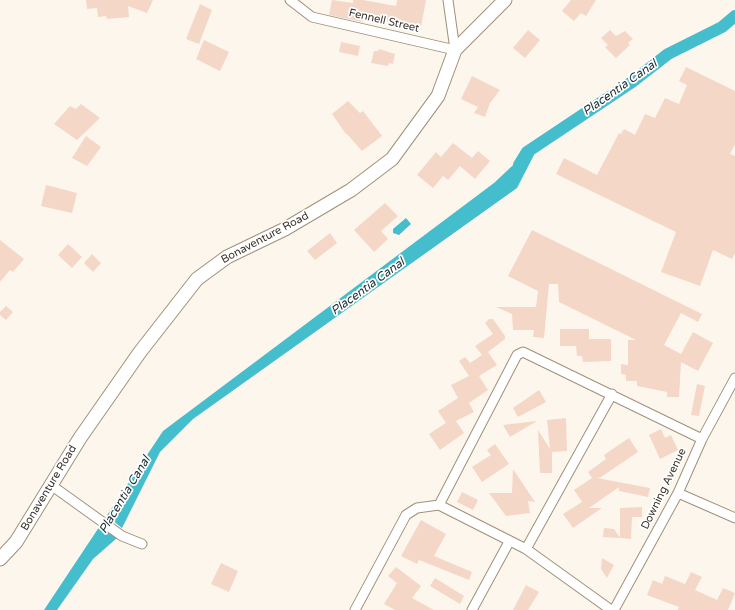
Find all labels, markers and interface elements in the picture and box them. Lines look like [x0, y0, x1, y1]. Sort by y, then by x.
street label: Fennell Street [347, 6, 421, 36]
water label: Placentia Canal [580, 57, 660, 119]
street label: Bonaventure Road [219, 209, 311, 267]
water label: Placentia Canal [328, 255, 408, 319]
street label: Bonaventure Road [18, 443, 80, 533]
street label: Downing Avenue [639, 446, 689, 532]
water label: Placentia Canal [96, 454, 154, 536]

